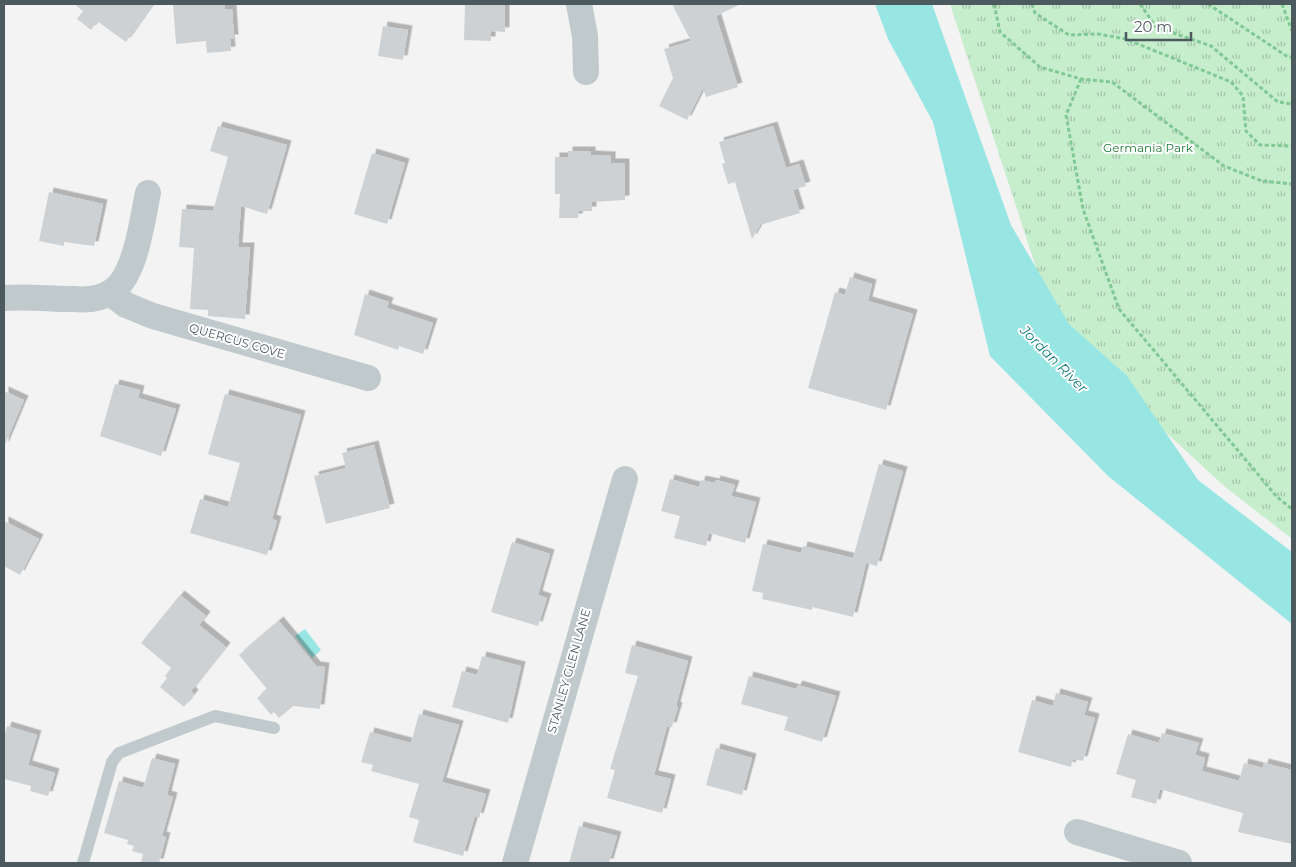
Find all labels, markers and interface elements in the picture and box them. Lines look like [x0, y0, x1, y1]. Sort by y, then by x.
scale bar [1126, 10, 1191, 42]
text: 20 m [1134, 17, 1172, 36]
park label: Germania Park [1103, 140, 1194, 155]
street label: QUERCUS COVE [188, 320, 287, 361]
water label: Jordan River [1016, 321, 1092, 397]
street label: STANLEY GLEN LANE [544, 607, 593, 735]

